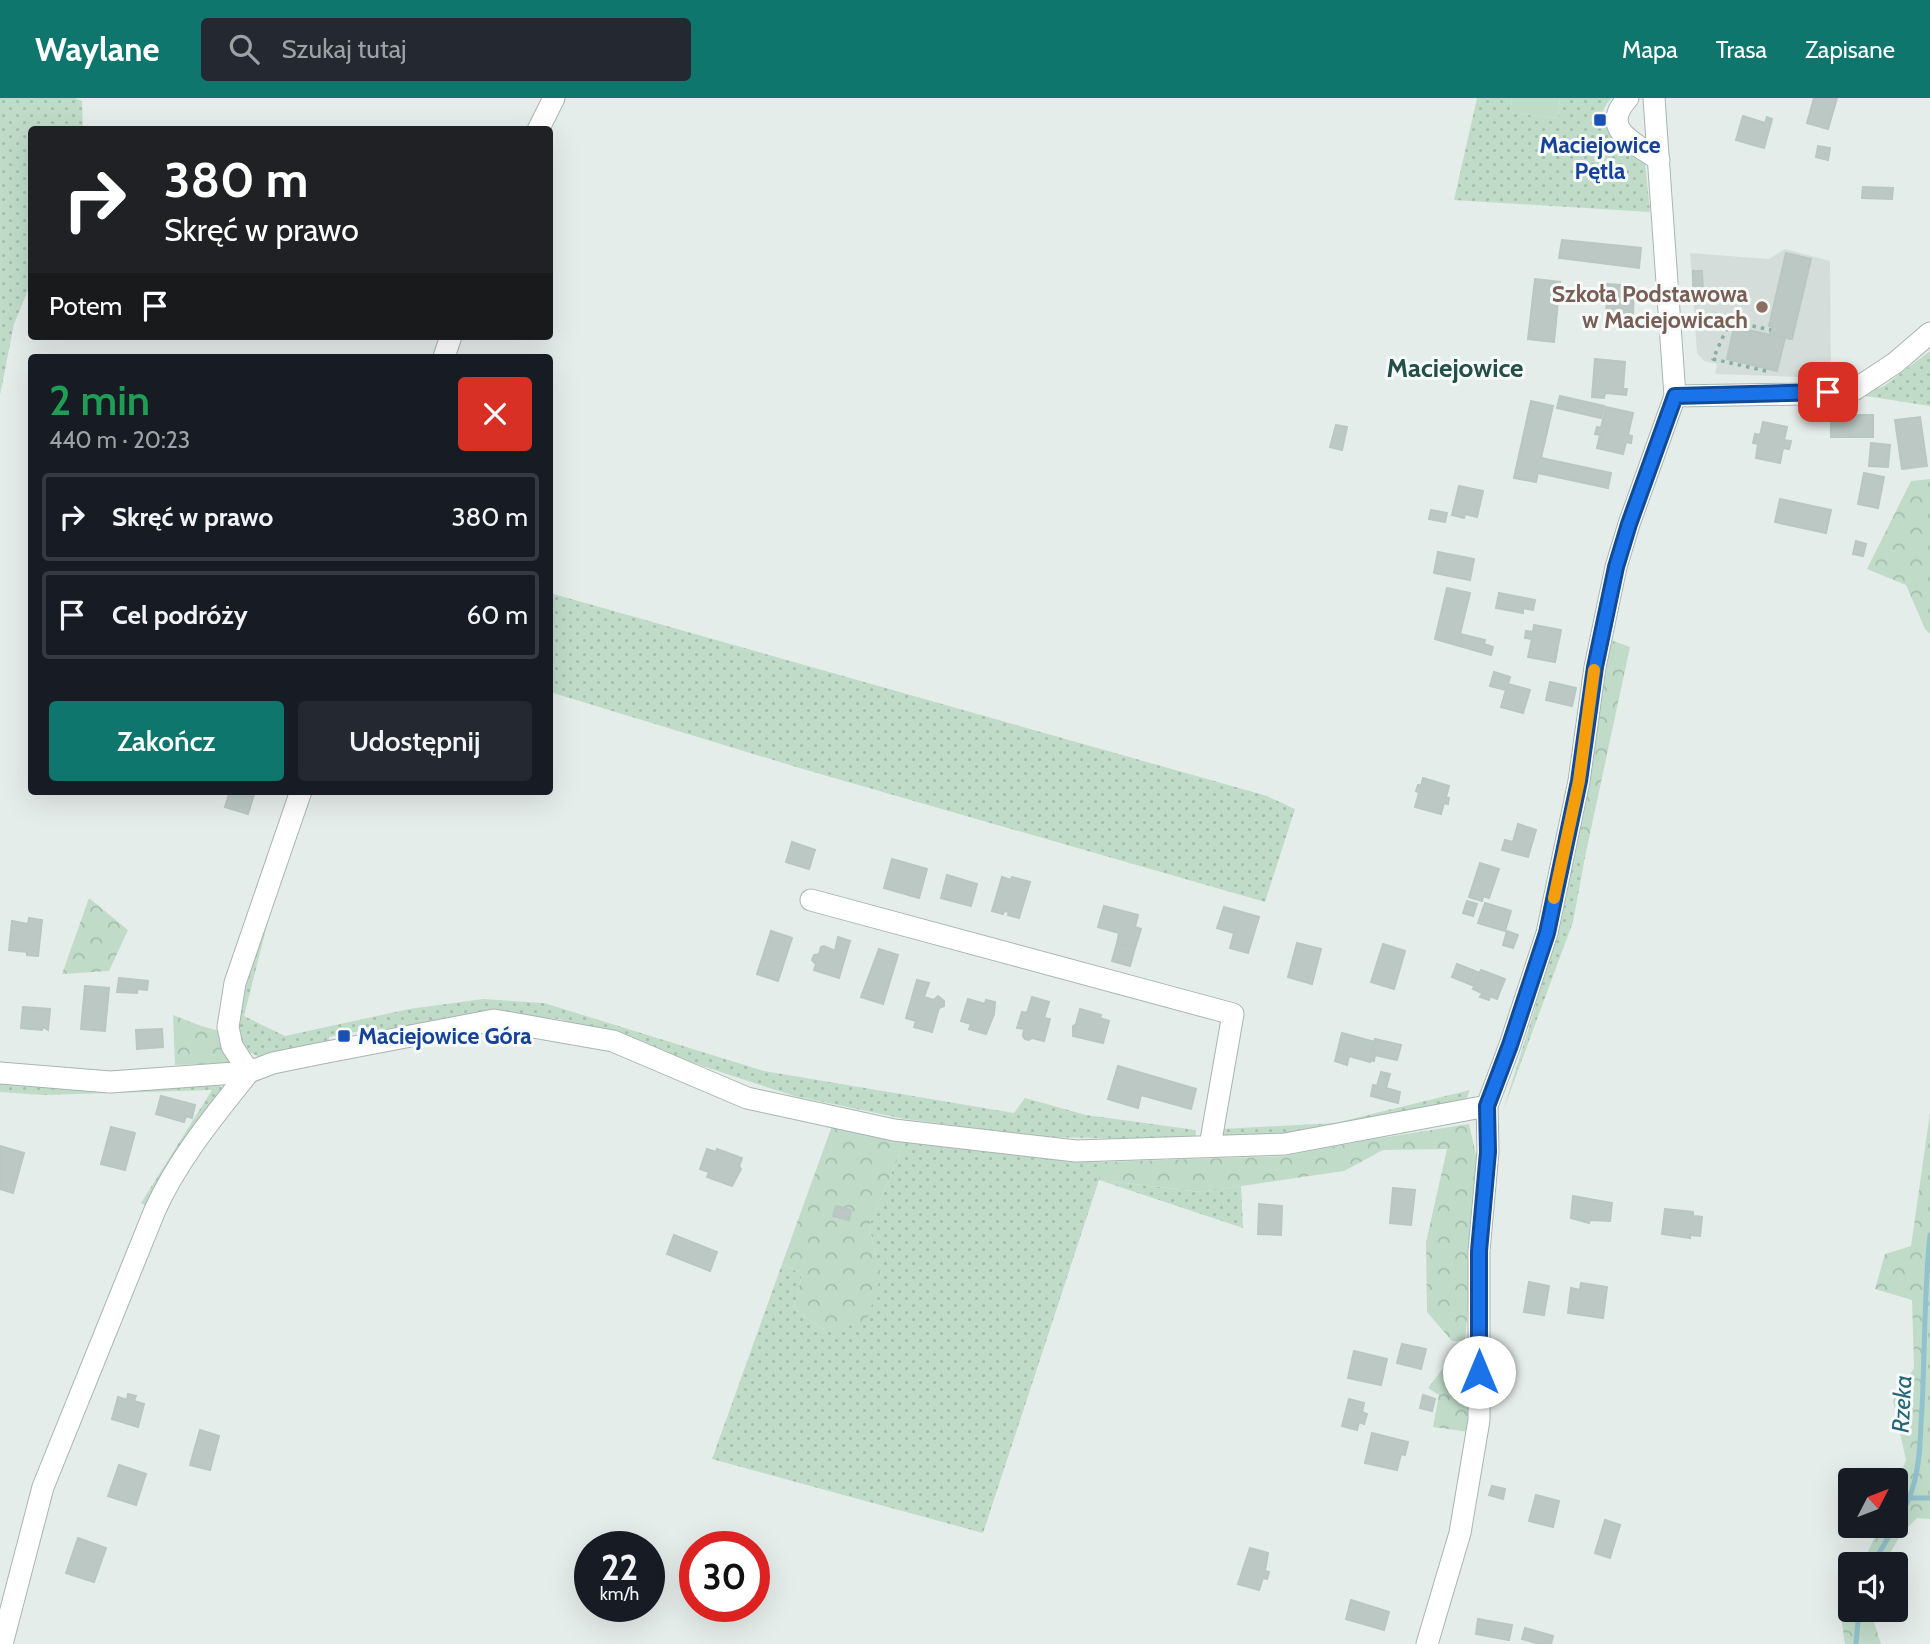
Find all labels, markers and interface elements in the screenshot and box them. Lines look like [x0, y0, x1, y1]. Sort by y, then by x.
search box [201, 18, 691, 81]
text: Waylane [35, 29, 159, 69]
icon: search [225, 30, 263, 68]
text: Szukaj tutaj [281, 33, 407, 65]
text: Mapa [1622, 35, 1678, 64]
text: Trasa [1716, 35, 1767, 64]
text: Zapisane [1805, 35, 1895, 64]
marker: Maciejowice Pętla [1592, 112, 1608, 128]
place label: Maciejowice Pętla [1539, 131, 1661, 185]
text: 380 m [164, 150, 308, 209]
icon: right [49, 154, 140, 245]
text: Skręć w prawo [164, 210, 359, 249]
place label: Szkoła Podstawowa w Maciejowicach [1552, 280, 1749, 334]
icon: arrive [136, 287, 174, 325]
text: Potem [49, 290, 122, 322]
marker: Szkoła Podstawowa w Maciejowicach [1754, 299, 1770, 315]
district label: Maciejowice [1386, 352, 1524, 384]
pin [1798, 362, 1858, 422]
icon: arrive [1809, 373, 1847, 411]
text: 2 min [49, 374, 150, 426]
button: close [458, 377, 532, 451]
text: 440 m · 20:23 [49, 426, 190, 454]
icon: right [53, 498, 91, 536]
text: Skręć w prawo [112, 501, 273, 533]
text: 380 m [451, 501, 528, 533]
icon: arrive [53, 596, 91, 634]
text: Cel podróży [112, 599, 248, 631]
text: 60 m [466, 599, 528, 631]
button: Zakończ [49, 701, 284, 781]
button: Udostępnij [298, 701, 532, 781]
place label: Maciejowice Góra [358, 1022, 532, 1050]
marker: Maciejowice Góra [336, 1028, 352, 1044]
position arrow [1442, 1335, 1516, 1409]
water label: Rzeka [1886, 1374, 1917, 1434]
north arrow [1838, 1468, 1908, 1538]
map controls [1838, 1468, 1908, 1622]
speed limit sign: 30 [679, 1531, 770, 1622]
text: 22 [601, 1546, 638, 1589]
button: sound [1838, 1552, 1908, 1622]
text: km/h [600, 1583, 639, 1605]

